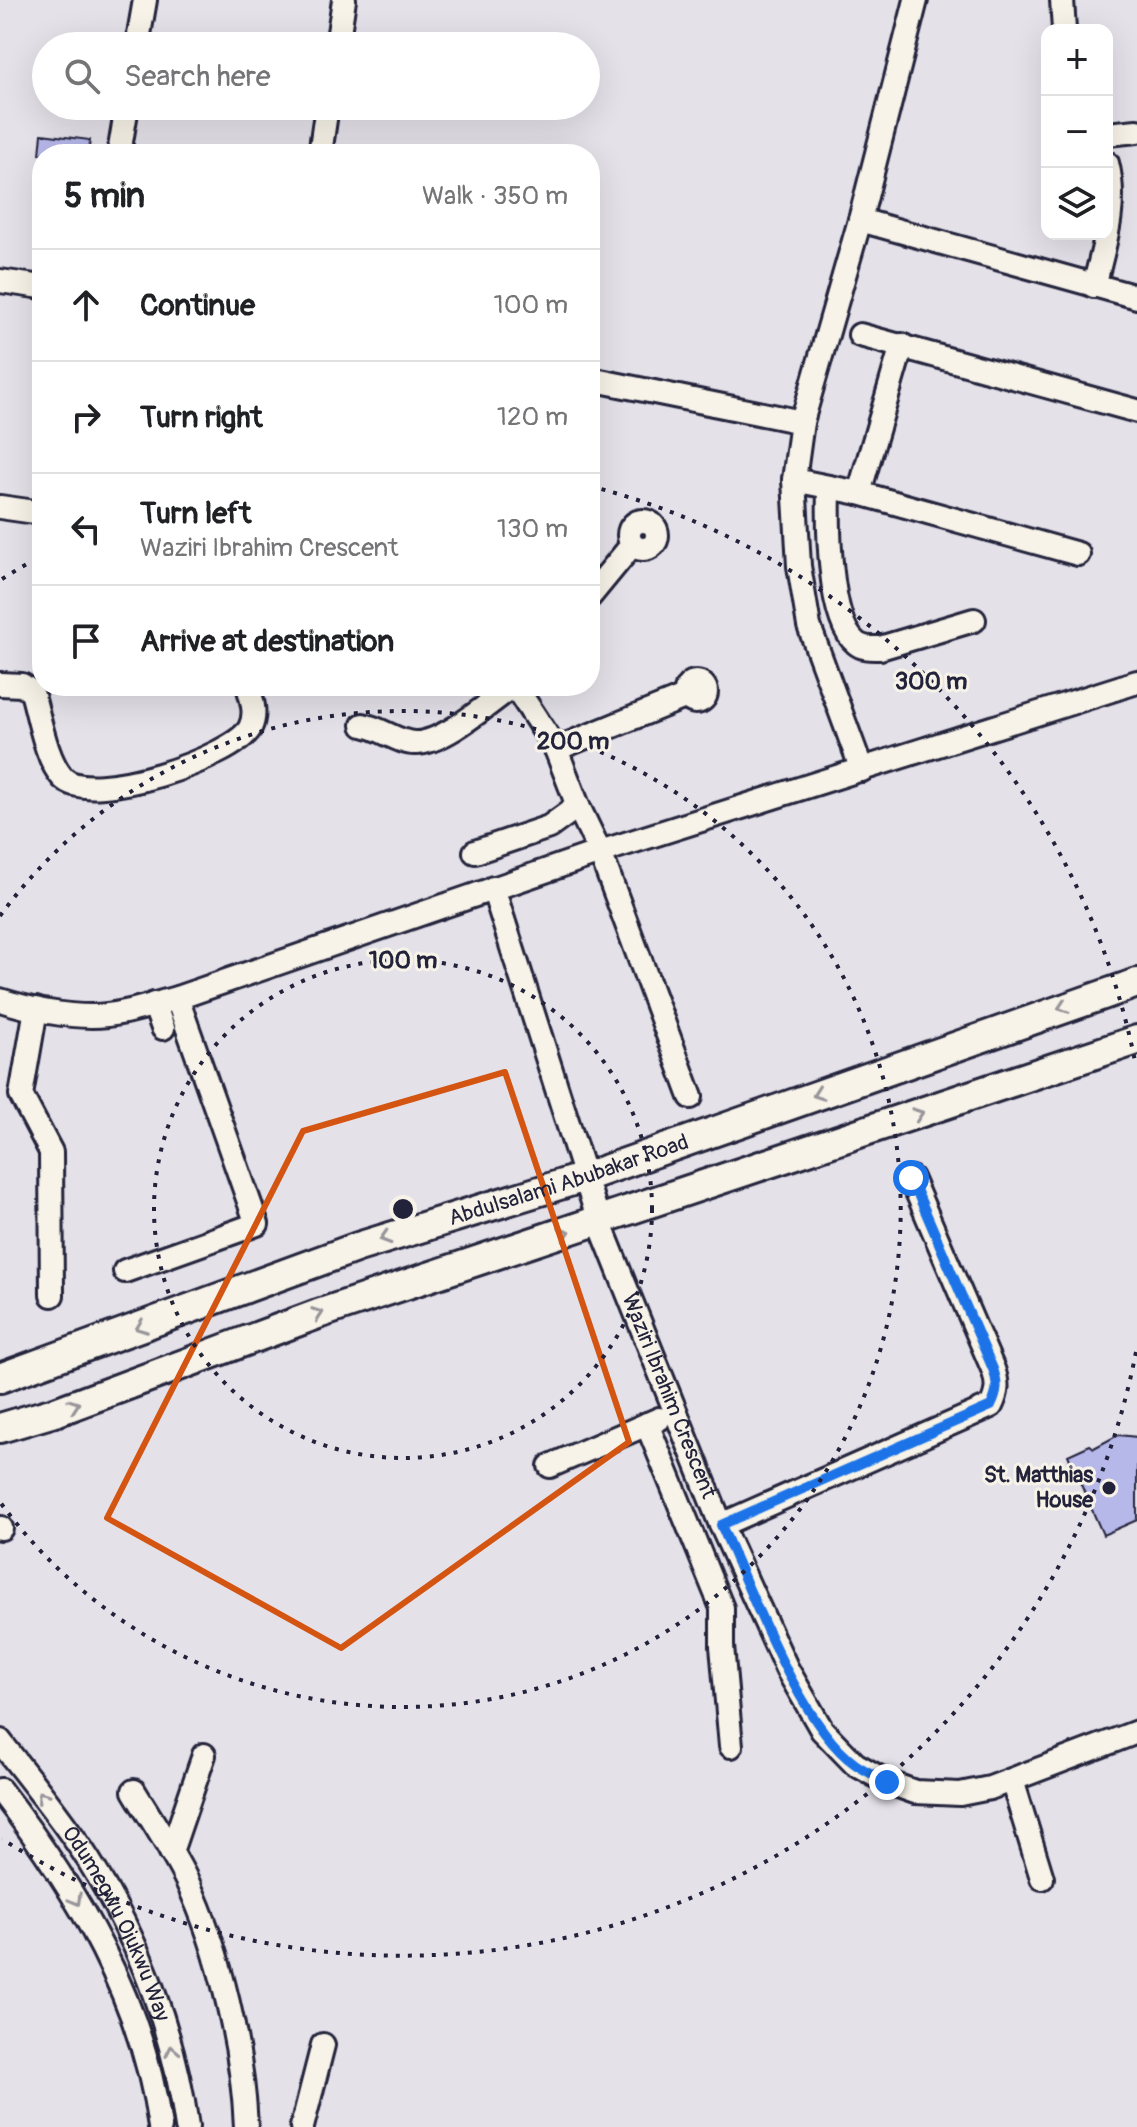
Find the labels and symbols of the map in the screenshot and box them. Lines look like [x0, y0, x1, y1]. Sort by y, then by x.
text: 300 m [895, 667, 967, 696]
text: 200 m [537, 727, 609, 756]
text: 100 m [369, 946, 437, 975]
one-way arrow [1057, 998, 1071, 1014]
one-way arrow [812, 1084, 826, 1101]
one-way arrow [910, 1108, 924, 1124]
street label: Abdulsalami Abubakar Road [445, 1128, 692, 1232]
route start [893, 1160, 929, 1196]
centre of rings [389, 1195, 417, 1223]
one-way arrow [557, 1226, 571, 1242]
one-way arrow [379, 1229, 393, 1245]
street label: Waziri Ibrahim Crescent [615, 1289, 723, 1503]
one-way arrow [310, 1308, 324, 1324]
one-way arrow [135, 1317, 149, 1334]
one-way arrow [66, 1398, 80, 1414]
place label: St. Matthias House [984, 1461, 1094, 1514]
marker: St. Matthias House [1100, 1479, 1118, 1497]
route end [869, 1764, 905, 1800]
one-way arrow [37, 1790, 52, 1804]
street label: Odumegwu Ojukwu Way [56, 1820, 176, 2025]
one-way arrow [67, 1892, 82, 1907]
one-way arrow [164, 2044, 181, 2058]

